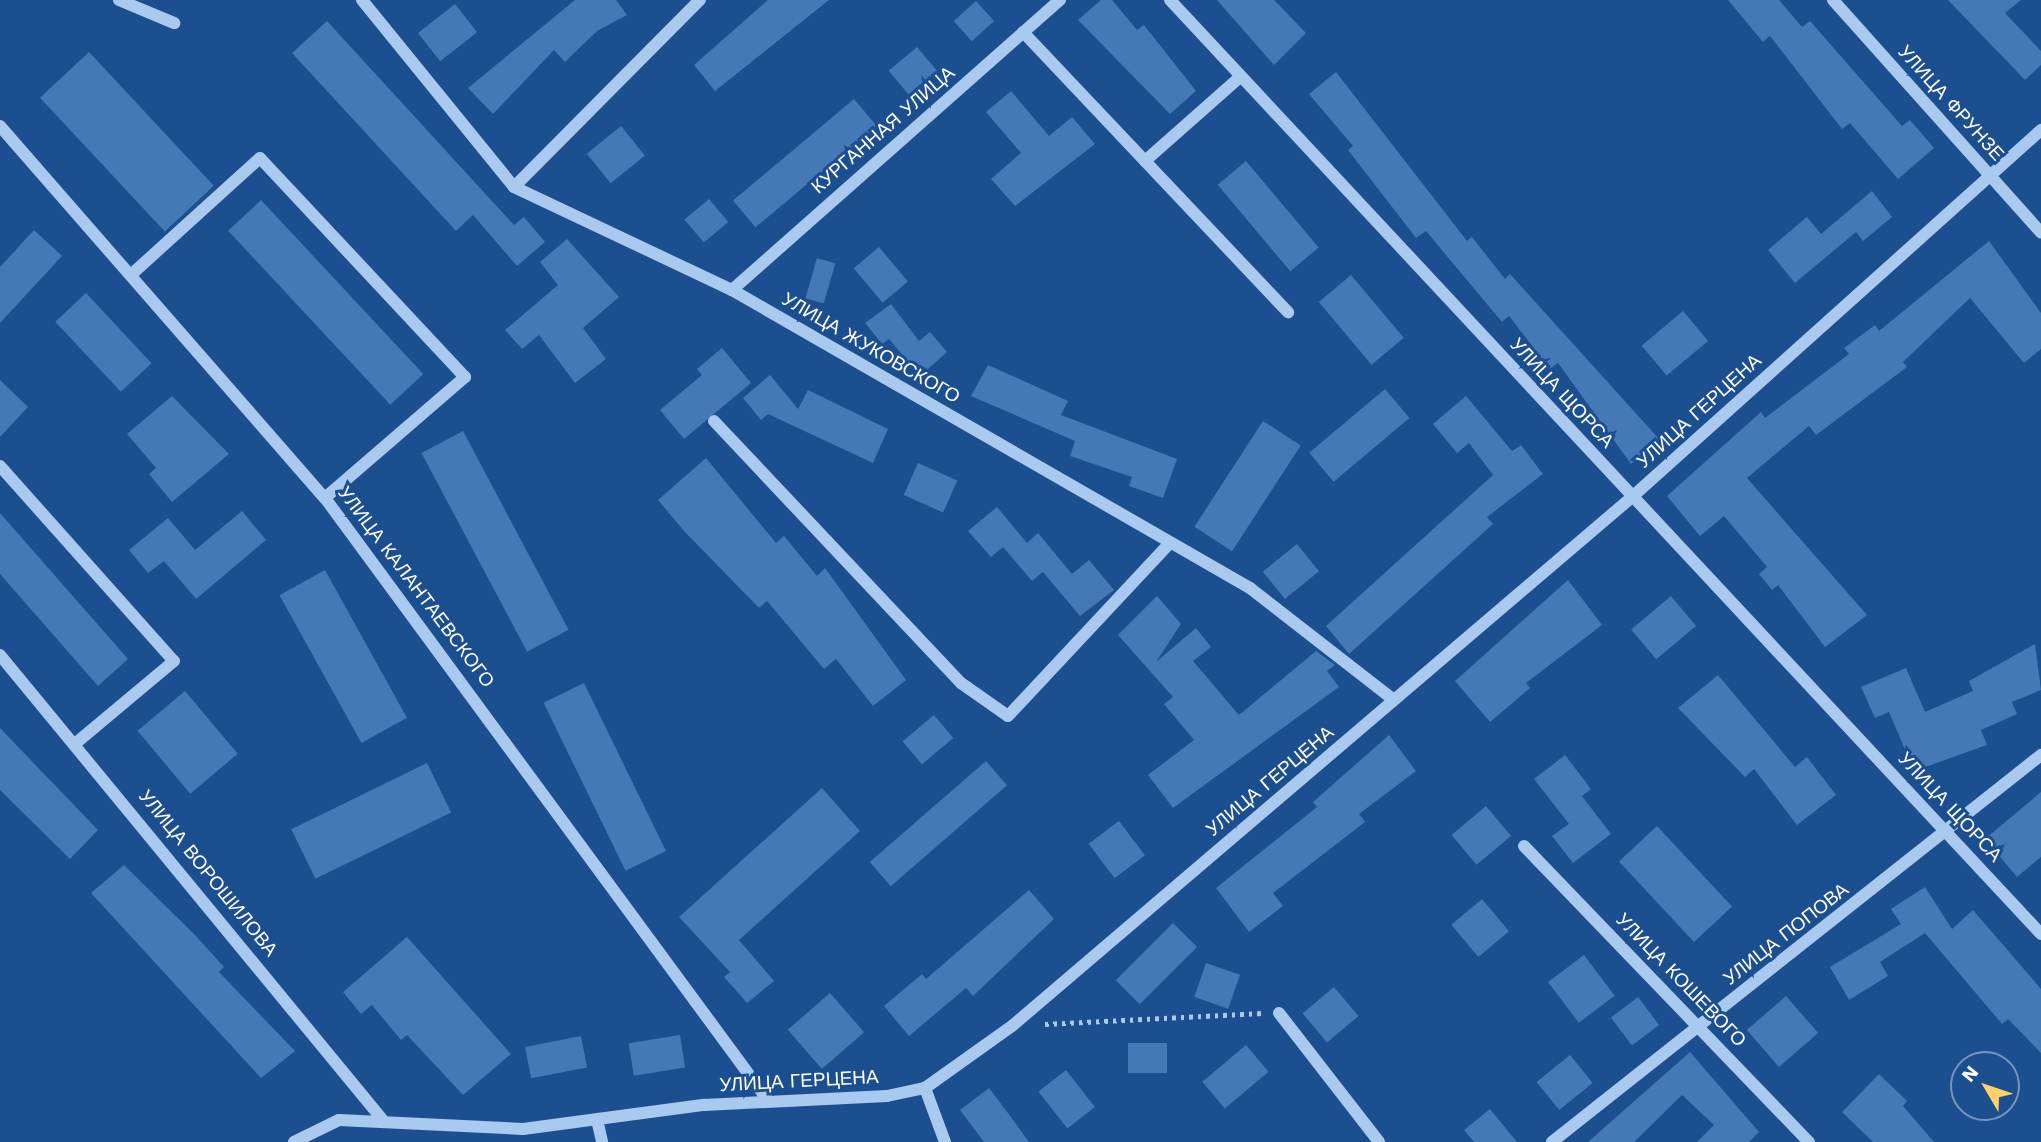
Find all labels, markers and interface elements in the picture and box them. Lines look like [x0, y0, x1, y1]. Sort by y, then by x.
street label: УЛИЦА ФРУНЗЕ [1893, 41, 2009, 165]
street label: КУРГАННАЯ УЛИЦА [807, 62, 959, 198]
street label: УЛИЦА ЖУКОВСКОГО [778, 288, 964, 408]
street label: УЛИЦА ЩОРСА [1505, 333, 1619, 453]
street label: УЛИЦА ГЕРЦЕНА [1632, 349, 1766, 473]
street label: УЛИЦА КАЛАНТАЕВСКОГО [333, 482, 499, 692]
street label: УЛИЦА ГЕРЦЕНА [1202, 721, 1338, 841]
street label: УЛИЦА ЩОРСА [1893, 747, 2007, 867]
street label: УЛИЦА ВОРОШИЛОВА [134, 785, 282, 961]
street label: УЛИЦА ПОПОВА [1719, 878, 1853, 990]
street label: УЛИЦА КОШЕВОГО [1611, 908, 1751, 1052]
north arrow [1950, 1051, 2020, 1121]
text: N [1956, 1061, 1983, 1086]
street label: УЛИЦА ГЕРЦЕНА [719, 1065, 879, 1097]

